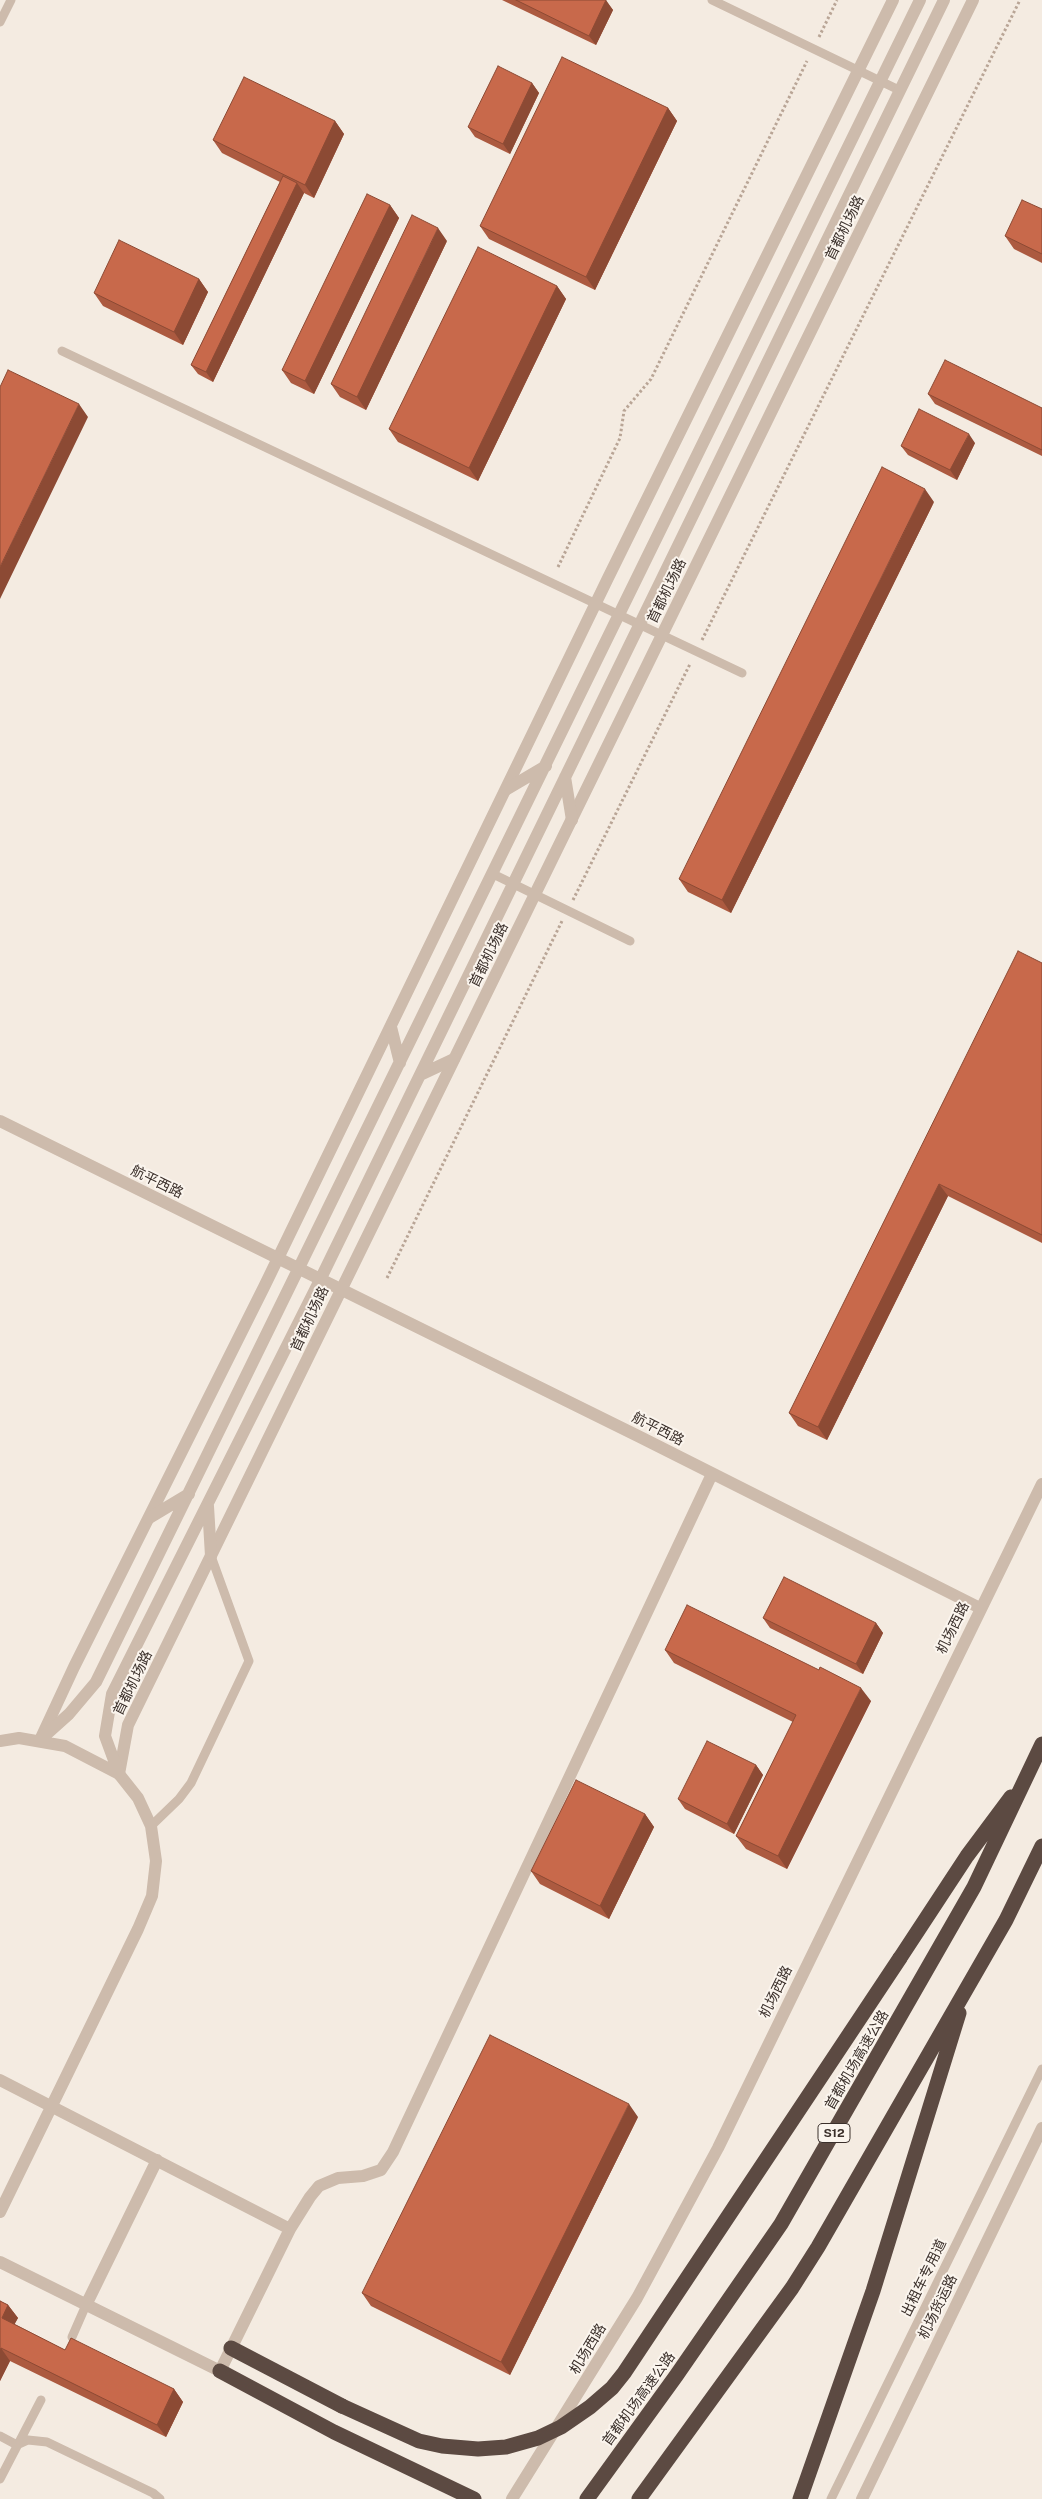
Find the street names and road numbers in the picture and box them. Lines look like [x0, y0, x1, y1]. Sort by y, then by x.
street label: 首都机场路 [822, 193, 868, 263]
street label: 首都机场路 [644, 556, 690, 626]
street label: 首都机场路 [466, 920, 512, 990]
street label: 航平西路 [128, 1162, 186, 1202]
street label: 首都机场路 [288, 1284, 332, 1354]
street label: 航平西路 [629, 1409, 687, 1449]
street label: 机场西路 [933, 1599, 973, 1657]
street label: 首都机场路 [110, 1648, 156, 1718]
street label: 机场西路 [756, 1963, 796, 2021]
street label: 首都机场高速公路 [822, 2007, 892, 2113]
road number: S12 [818, 2124, 850, 2142]
street label: 出租车专用道 [898, 2237, 950, 2319]
street label: 机场货运路 [915, 2272, 961, 2342]
street label: 机场西路 [566, 2321, 610, 2377]
street label: 首都机场高速公路 [599, 2349, 679, 2449]

